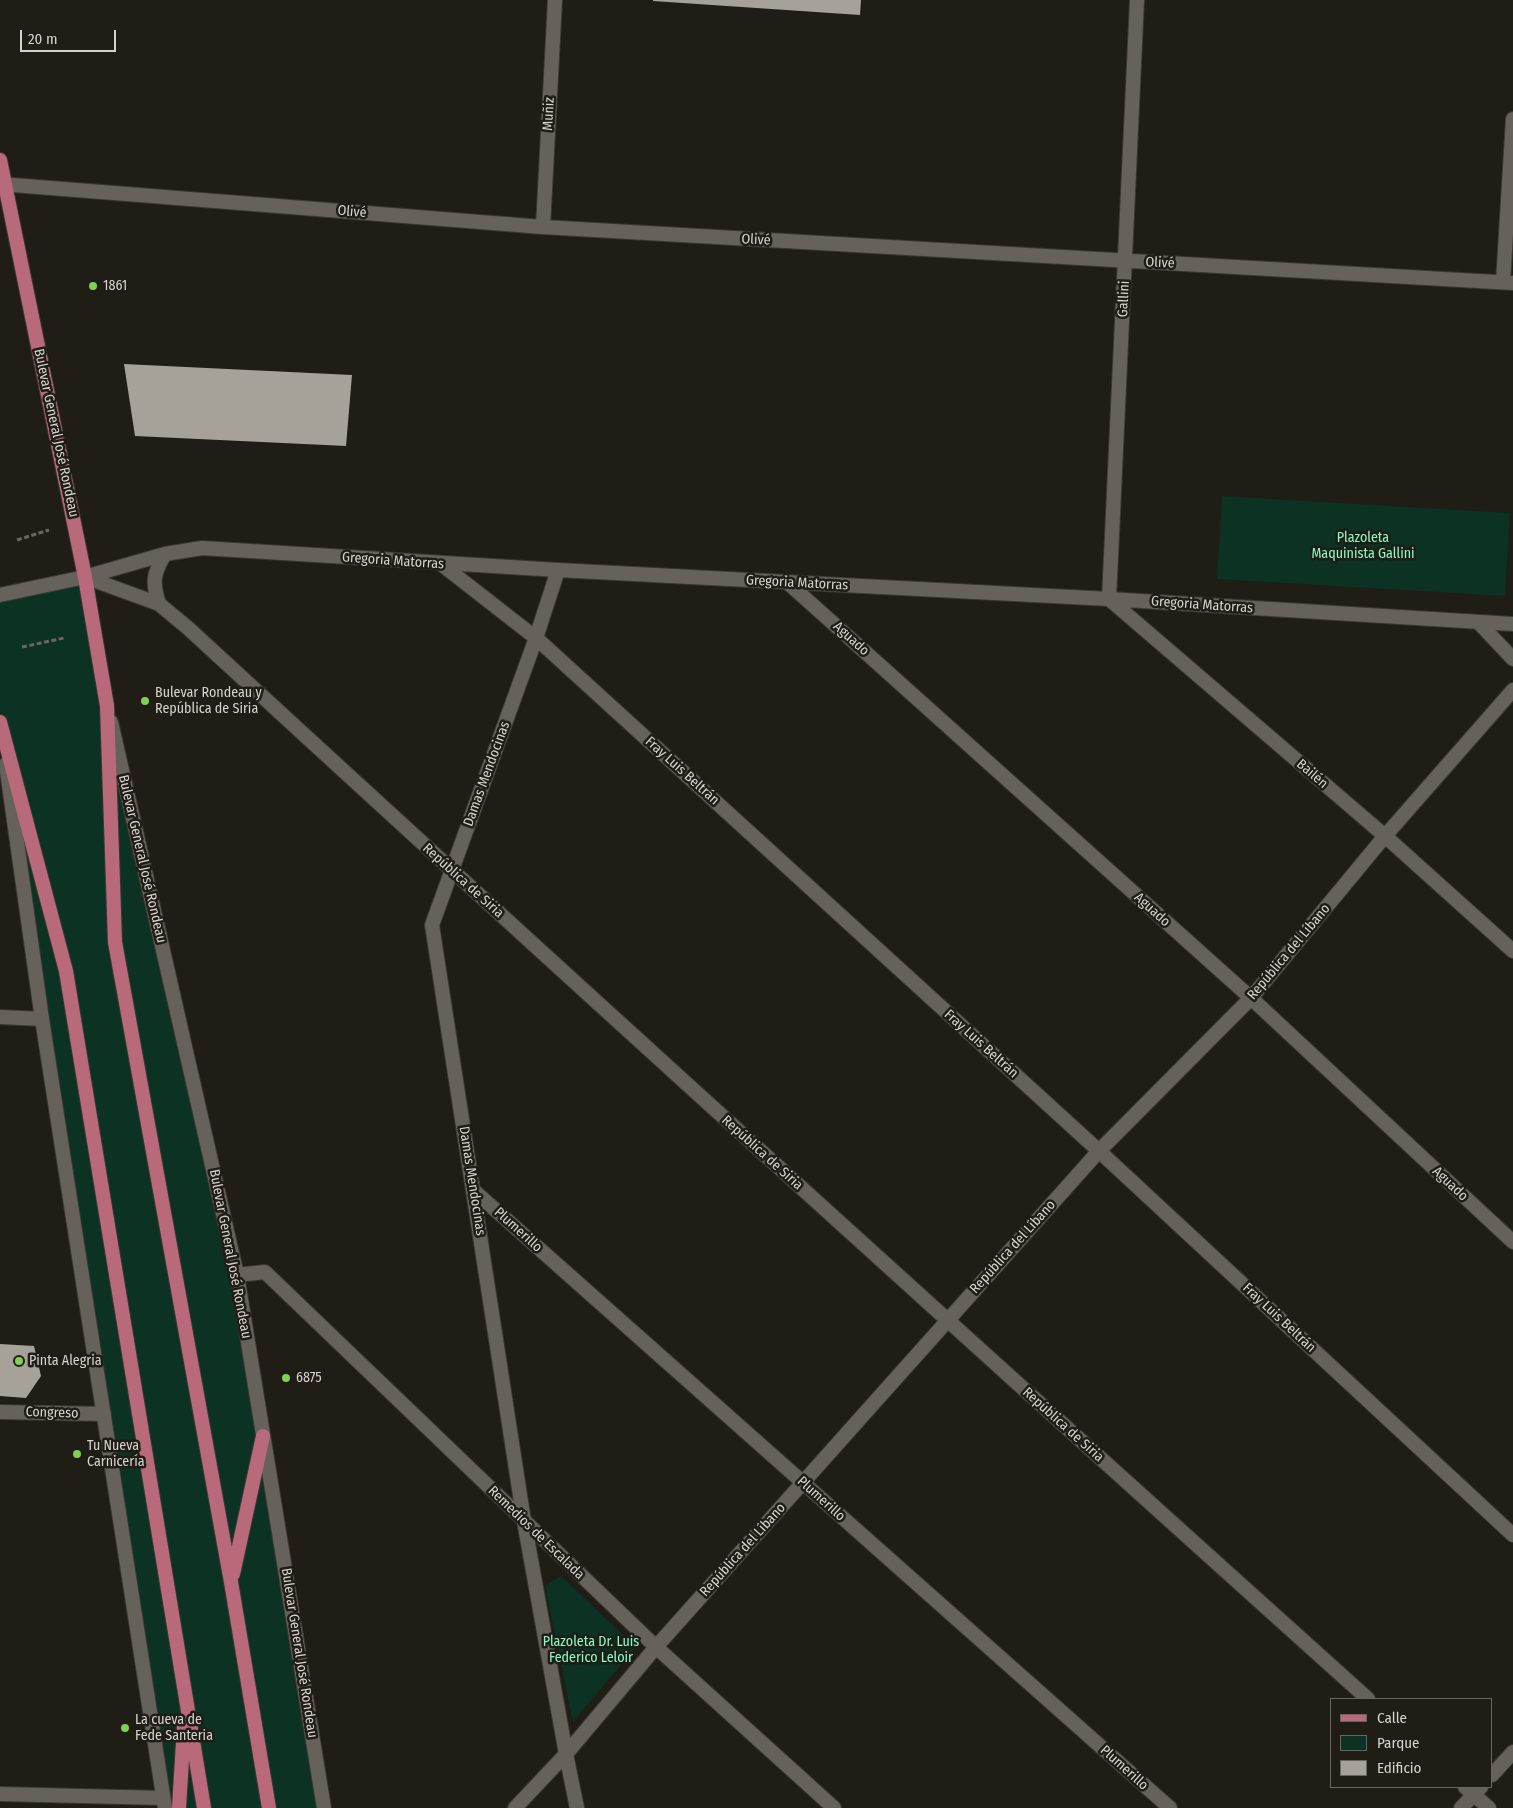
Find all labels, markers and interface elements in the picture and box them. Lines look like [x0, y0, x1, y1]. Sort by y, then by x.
scale bar [22, 20, 119, 52]
text: 20 m [28, 30, 58, 48]
street label: Muñiz [540, 97, 558, 131]
street label: Olivé [337, 202, 367, 222]
street label: Olivé [741, 231, 771, 249]
street label: Olivé [1145, 254, 1175, 272]
place label: 1861 [103, 278, 127, 294]
marker: 1861 [87, 280, 99, 292]
street label: Gallini [1115, 280, 1133, 318]
street label: Bulevar General José Rondeau [30, 347, 82, 519]
park label: Plazoleta Maquinista Gallini [1311, 530, 1415, 562]
street label: Gregoria Matorras [341, 549, 445, 573]
street label: Gregoria Matorras [745, 572, 849, 594]
street label: Gregoria Matorras [1150, 593, 1254, 617]
street label: Aguado [829, 618, 873, 660]
place label: Bulevar Rondeau y República de Siria [155, 685, 262, 718]
marker: Bulevar Rondeau y República de Siria [139, 695, 151, 707]
street label: Damas Mendocinas [460, 719, 514, 829]
street label: Fray Luis Beltrán [641, 733, 723, 809]
street label: Bailén [1293, 756, 1331, 792]
street label: Bulevar General José Rondeau [114, 773, 170, 945]
street label: República de Siria [419, 840, 507, 922]
street label: Aguado [1130, 889, 1174, 931]
street label: República del Líbano [1244, 901, 1334, 1003]
street label: Fray Luis Beltrán [940, 1006, 1022, 1082]
street label: República de Siria [718, 1112, 806, 1194]
street label: Damas Mendocinas [455, 1125, 489, 1237]
street label: Aguado [1429, 1163, 1471, 1205]
street label: Bulevar General José Rondeau [205, 1168, 255, 1340]
street label: República del Líbano [967, 1197, 1059, 1297]
street label: Plumerillo [490, 1204, 546, 1256]
street label: Fray Luis Beltrán [1239, 1280, 1319, 1356]
place label: Pinta Alegria [29, 1353, 102, 1369]
marker: Pinta Alegria [13, 1355, 25, 1367]
place label: 6875 [296, 1370, 322, 1386]
marker: 6875 [280, 1372, 292, 1384]
street label: República de Siria [1019, 1384, 1107, 1466]
street label: Congreso [25, 1404, 79, 1422]
place label: Tu Nueva Carnicería [87, 1438, 145, 1470]
marker: Tu Nueva Carnicería [71, 1448, 83, 1460]
street label: Plumerillo [793, 1473, 849, 1525]
street label: Remedios de Escalada [484, 1483, 588, 1583]
street label: República del Líbano [697, 1500, 789, 1600]
street label: Bulevar General José Rondeau [277, 1567, 321, 1739]
park label: Plazoleta Dr. Luis Federico Leloir [543, 1634, 639, 1666]
legend [1330, 1698, 1493, 1788]
text: Calle [1377, 1709, 1407, 1727]
place label: La cueva de Fede Santeria [135, 1712, 213, 1744]
marker: La cueva de Fede Santeria [119, 1722, 131, 1734]
text: Parque [1377, 1734, 1420, 1752]
street label: Plumerillo [1096, 1742, 1152, 1794]
text: Edificio [1377, 1759, 1422, 1777]

